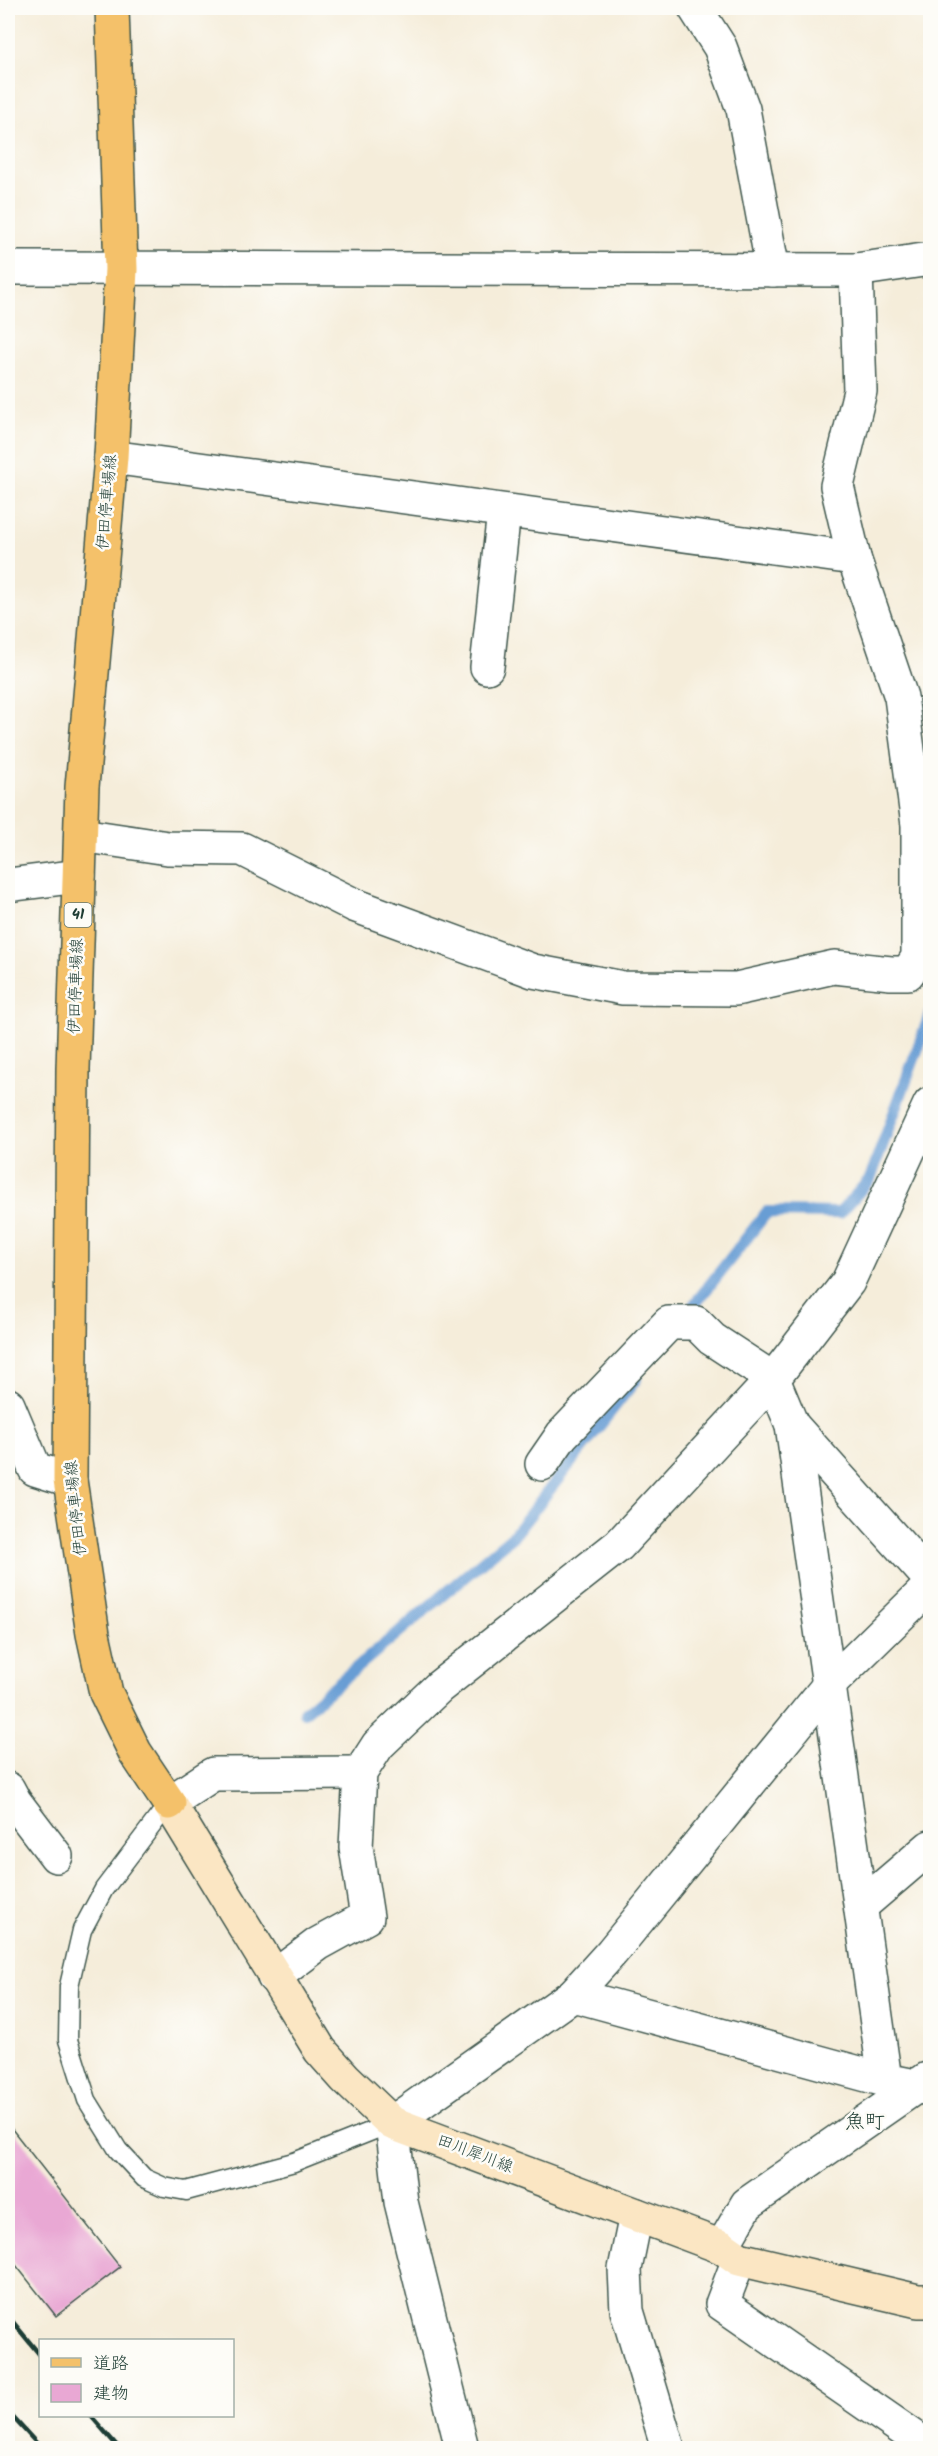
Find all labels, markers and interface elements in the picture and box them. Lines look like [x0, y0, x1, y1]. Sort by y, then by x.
street label: 伊田停車場線 [90, 453, 124, 551]
road number: 41 [64, 903, 92, 927]
street label: 伊田停車場線 [62, 938, 90, 1034]
street label: 伊田停車場線 [59, 1459, 93, 1557]
district label: 魚町 [845, 2107, 885, 2139]
street label: 田川犀川線 [433, 2128, 517, 2180]
legend [39, 2339, 234, 2417]
text: 道路 [93, 2350, 129, 2379]
text: 建物 [93, 2380, 129, 2409]

